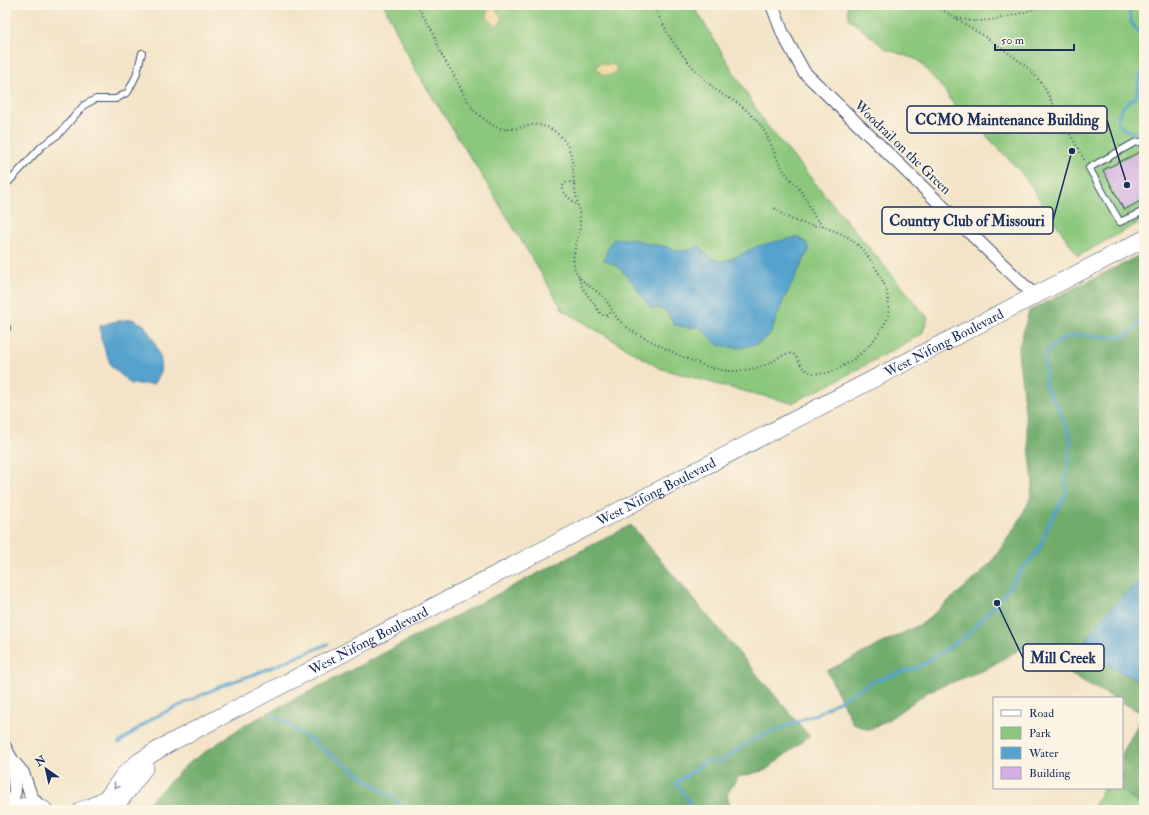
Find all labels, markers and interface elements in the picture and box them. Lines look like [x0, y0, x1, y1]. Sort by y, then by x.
scale bar [995, 26, 1074, 52]
text: 50 m [1001, 33, 1025, 48]
street label: Woodrail on the Green [850, 96, 955, 198]
callout: CCMO Maintenance Building [907, 106, 1107, 133]
text: CCMO Maintenance Building [915, 111, 1100, 131]
callout: Country Club of Missouri [882, 207, 1053, 234]
text: Country Club of Missouri [889, 212, 1045, 232]
street label: West Nifong Boulevard [881, 305, 1007, 381]
street label: West Nifong Boulevard [593, 454, 719, 530]
street label: West Nifong Boulevard [305, 603, 431, 679]
callout: Mill Creek [1023, 644, 1104, 671]
text: Mill Creek [1029, 649, 1097, 668]
legend [993, 697, 1123, 789]
text: Road [1029, 706, 1054, 721]
text: Park [1029, 726, 1051, 741]
text: Water [1028, 746, 1059, 761]
north arrow [26, 749, 66, 789]
text: N [32, 752, 49, 770]
text: Building [1029, 766, 1072, 781]
one-way arrow [114, 782, 121, 789]

